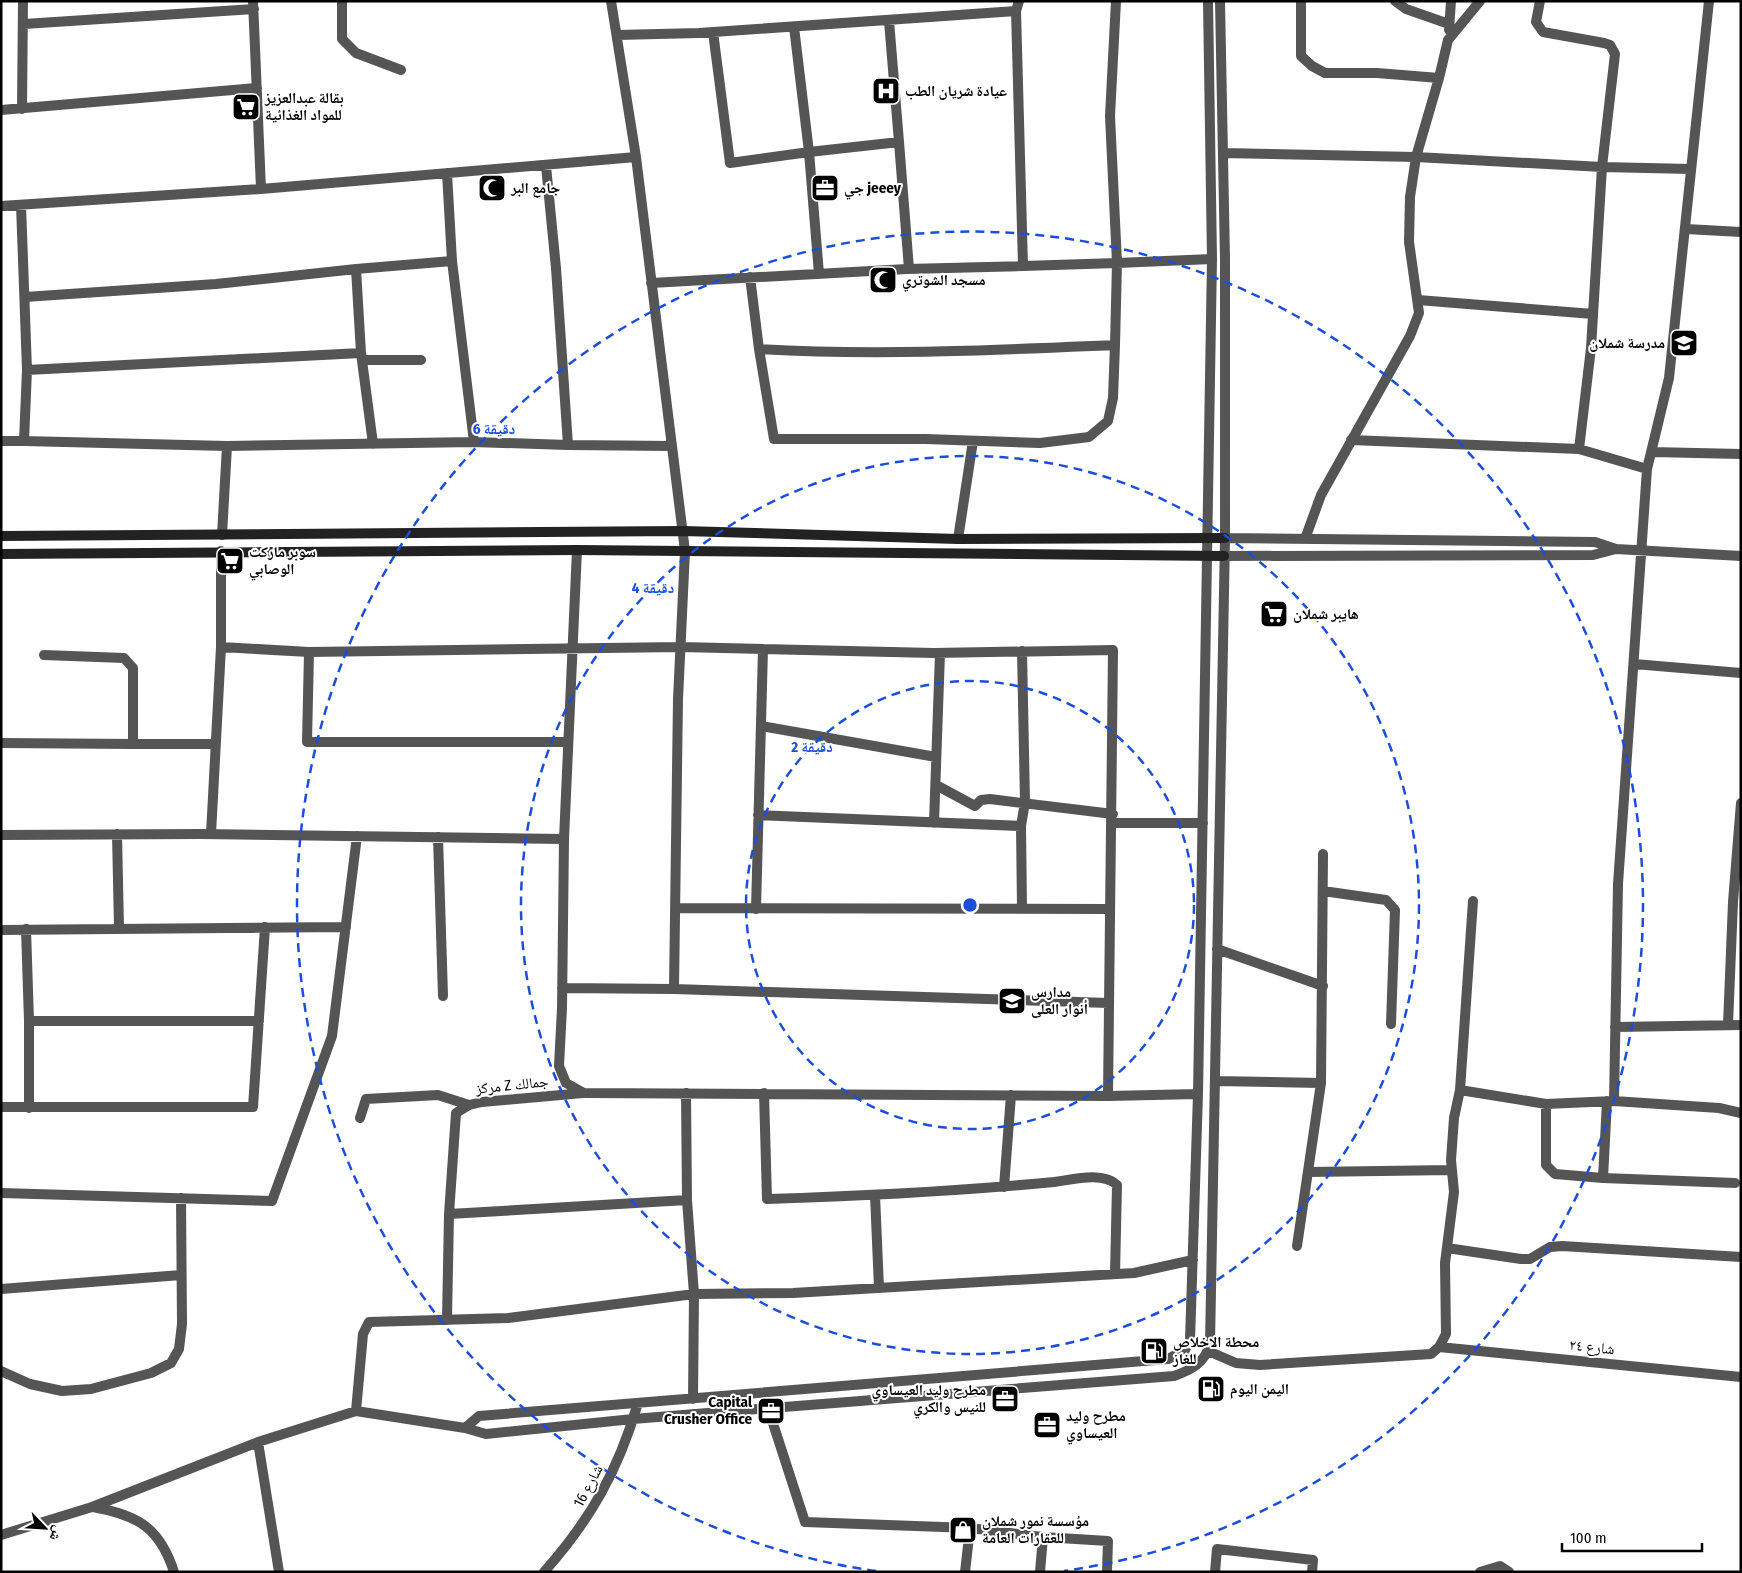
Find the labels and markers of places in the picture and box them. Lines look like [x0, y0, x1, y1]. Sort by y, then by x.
hospital icon: عيادة شريان الطب [871, 76, 901, 106]
place label: عيادة شريان الطب [905, 82, 1007, 100]
place label: بقالة عبدالعزيز للمواد الغذائية [264, 89, 344, 124]
supermarket icon: بقالة عبدالعزيز للمواد الغذائية [231, 92, 261, 122]
mosque icon: جامع البر [477, 173, 507, 203]
office icon: جي jeeey [810, 173, 840, 203]
place label: جامع البر [510, 179, 561, 198]
place label: جي jeeey [844, 179, 902, 200]
mosque icon: مسجد الشوتري [868, 265, 898, 295]
place label: مسجد الشوتري [902, 271, 986, 292]
school or university icon: مدرسة شملان [1669, 328, 1699, 358]
place label: مدرسة شملان [1589, 334, 1665, 352]
place label: سوبر ماركت الوصابي [249, 543, 316, 581]
supermarket icon: سوبر ماركت الوصابي [215, 546, 245, 576]
supermarket icon: هايبر شملان [1259, 599, 1289, 629]
place label: هايبر شملان [1293, 605, 1359, 623]
centre of rings [961, 896, 979, 914]
place label: مدارس أنوار العلى [1031, 983, 1088, 1018]
school or university icon: مدارس أنوار العلى [997, 986, 1027, 1016]
place label: محطة الاخلاص للغاز [1172, 1333, 1259, 1368]
fuel station icon: محطة الاخلاص للغاز [1139, 1336, 1169, 1366]
fuel station icon: اليمن اليوم [1196, 1374, 1226, 1404]
place label: اليمن اليوم [1230, 1380, 1289, 1399]
place label: مطرح وليد العيساوي للنيس والكري [872, 1381, 986, 1419]
office icon: مطرح وليد العيساوي للنيس والكري [990, 1384, 1020, 1414]
place label: Capital Crusher Office [664, 1393, 753, 1428]
office icon: Capital Crusher Office [756, 1396, 786, 1426]
place label: مطرح وليد العيساوي [1066, 1407, 1126, 1445]
office icon: مطرح وليد العيساوي [1032, 1410, 1062, 1440]
place label: مؤسسة نمور شملان للعقارات العامة [982, 1512, 1089, 1547]
shop icon: مؤسسة نمور شملان للعقارات العامة [948, 1515, 978, 1545]

